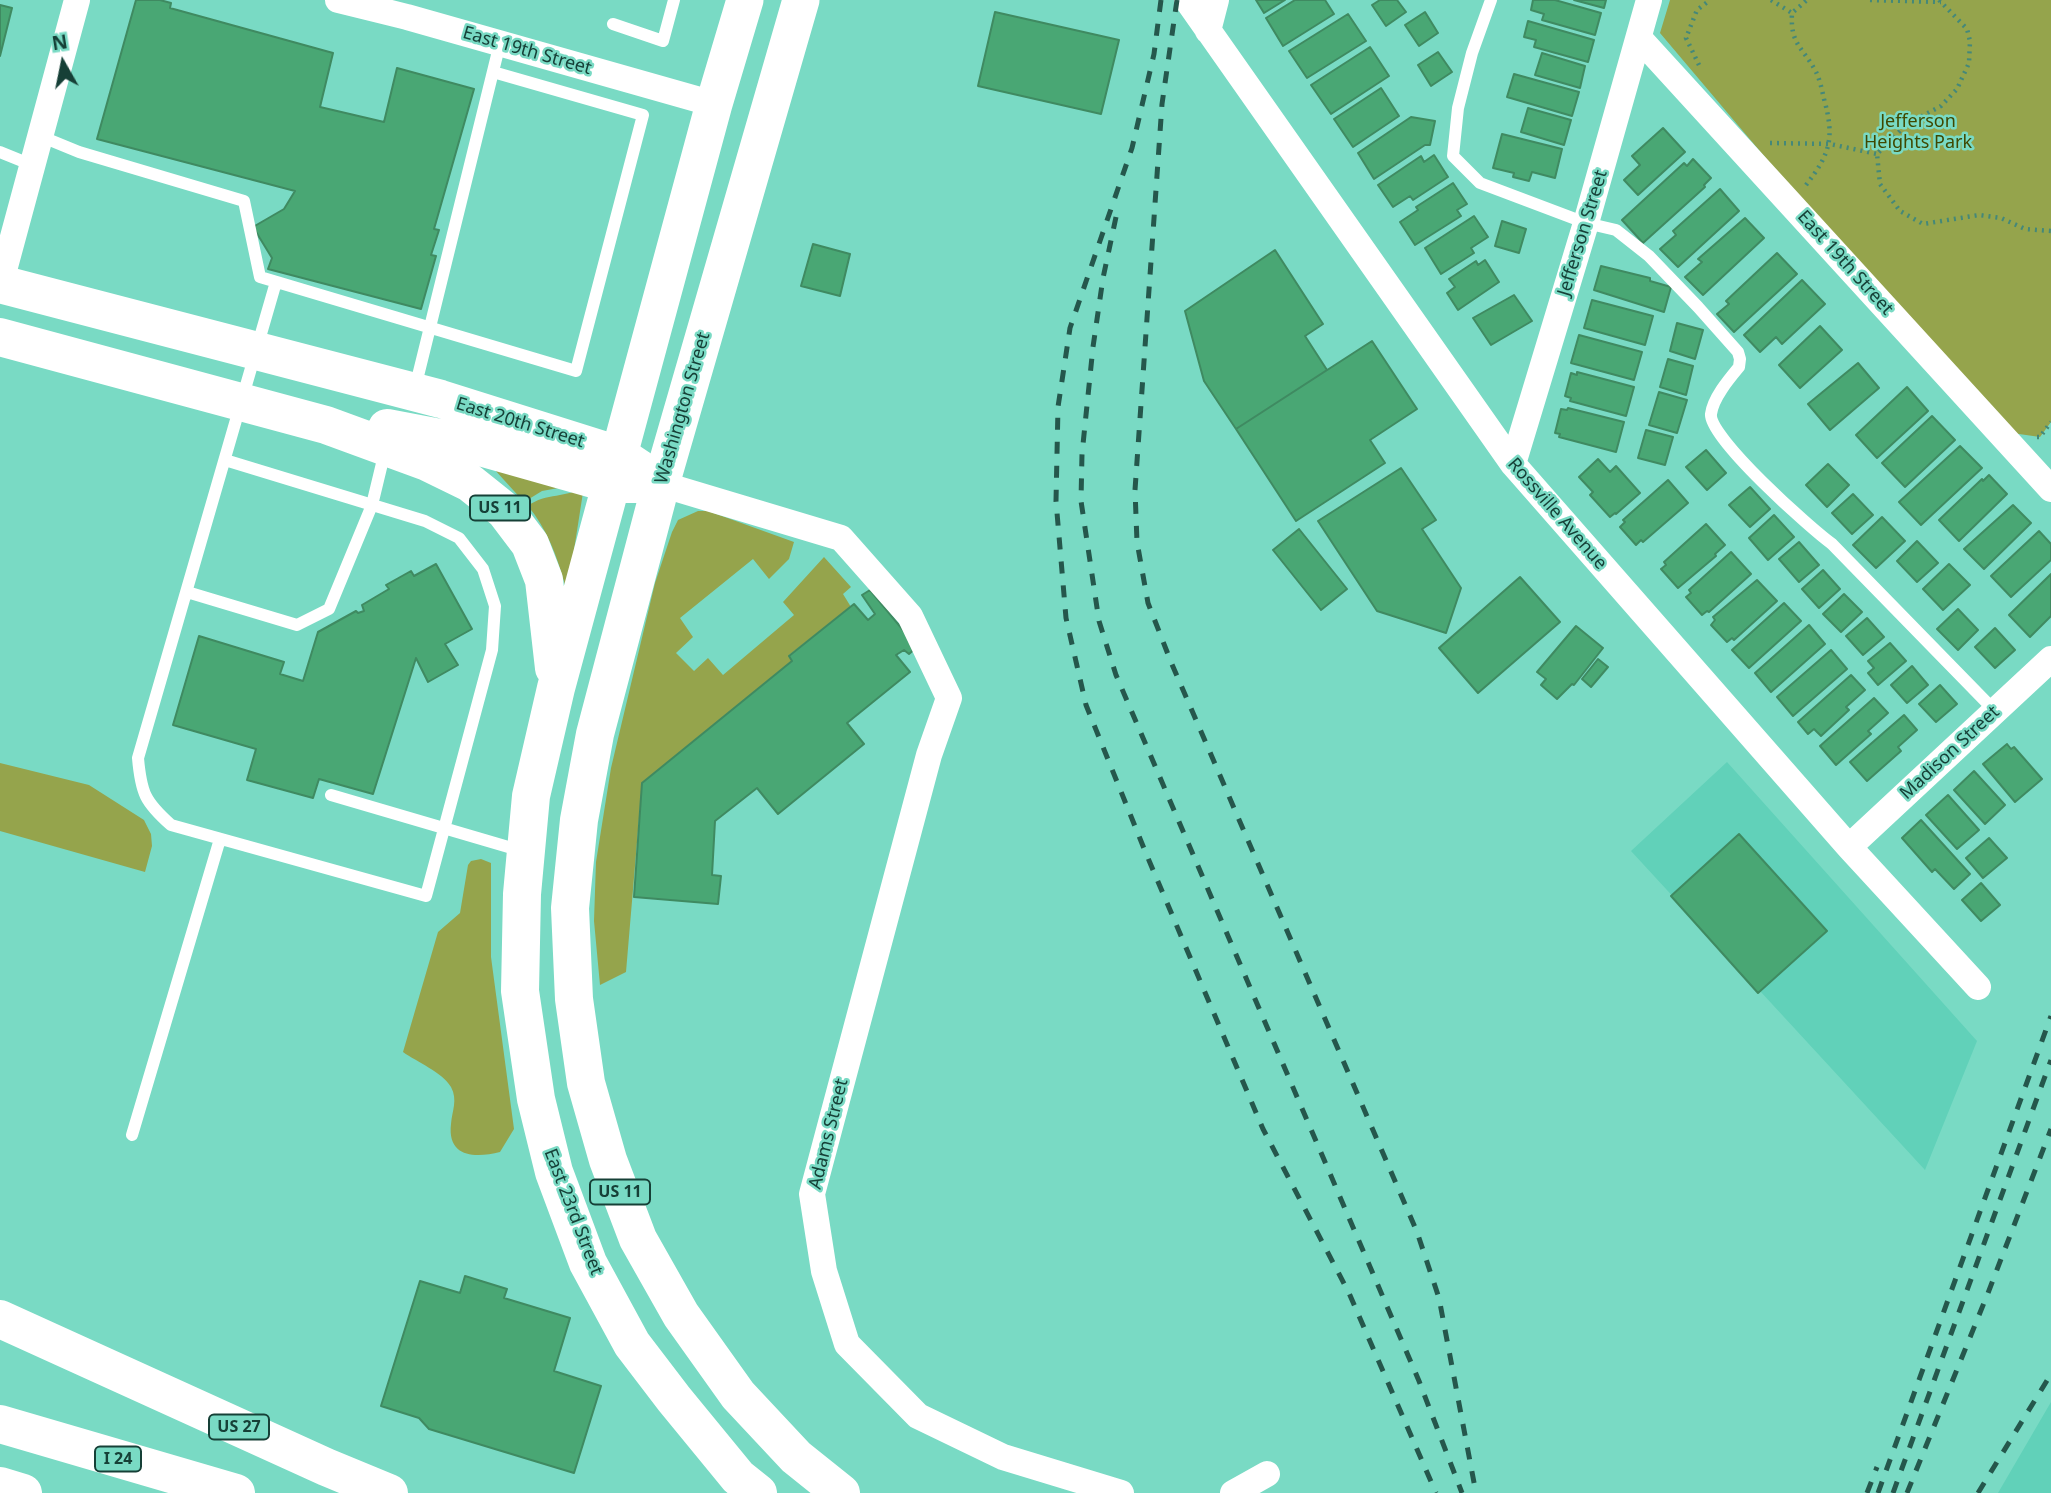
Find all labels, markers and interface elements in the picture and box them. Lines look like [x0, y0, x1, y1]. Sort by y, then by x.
street label: East 19th Street [460, 22, 594, 80]
north arrow [28, 28, 98, 98]
text: N [50, 28, 69, 56]
park label: Jefferson Heights Park [1864, 111, 1972, 154]
street label: Jefferson Street [1554, 167, 1612, 299]
street label: East 19th Street [1792, 206, 1898, 320]
street label: Washington Street [651, 330, 715, 486]
street label: East 20th Street [453, 393, 587, 453]
street label: Rossville Avenue [1503, 454, 1611, 574]
road number: US 11 [470, 495, 530, 520]
street label: Madison Street [1896, 702, 2004, 804]
street label: Adams Street [805, 1077, 853, 1191]
street label: East 23rd Street [539, 1146, 607, 1278]
road number: US 11 [590, 1180, 650, 1204]
road number: US 27 [209, 1414, 269, 1440]
road number: I 24 [95, 1446, 141, 1471]

